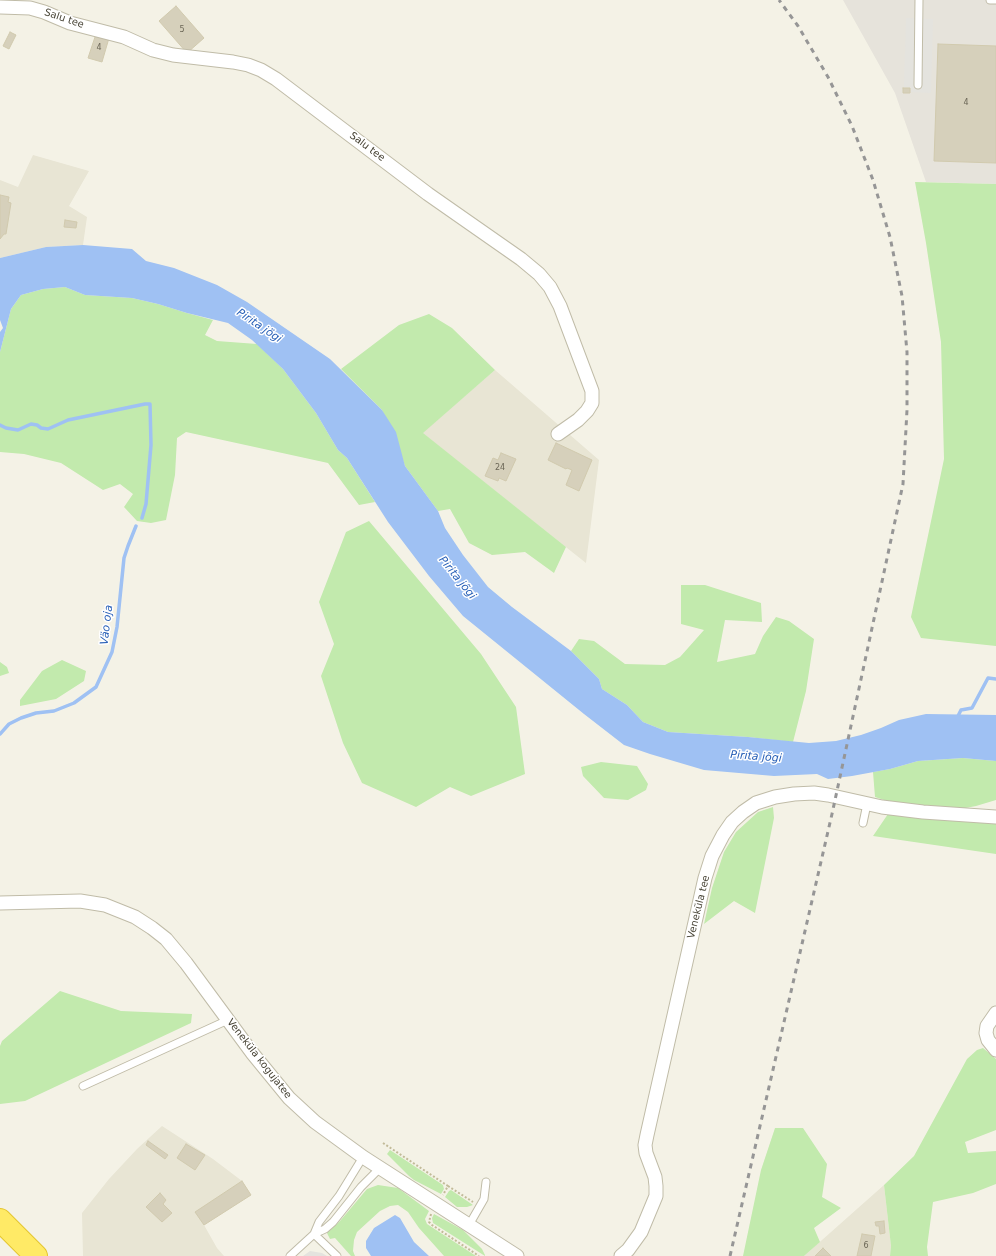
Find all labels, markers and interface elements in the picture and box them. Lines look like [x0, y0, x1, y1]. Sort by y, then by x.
street label: Salu tee [43, 7, 85, 31]
house number: 5 [179, 25, 185, 35]
house number: 4 [96, 43, 102, 53]
house number: 4 [963, 98, 969, 108]
street label: Salu tee [347, 130, 387, 164]
water label: Pirita jõgi [234, 306, 284, 346]
house number: 24 [495, 463, 505, 473]
water label: Pirita jõgi [436, 554, 478, 602]
water label: Väo oja [98, 604, 116, 646]
water label: Pirita jõgi [730, 749, 782, 765]
street label: Veneküla tee [685, 874, 713, 940]
street label: Veneküla kogujatee [224, 1017, 294, 1101]
house number: 6 [863, 1241, 869, 1251]

